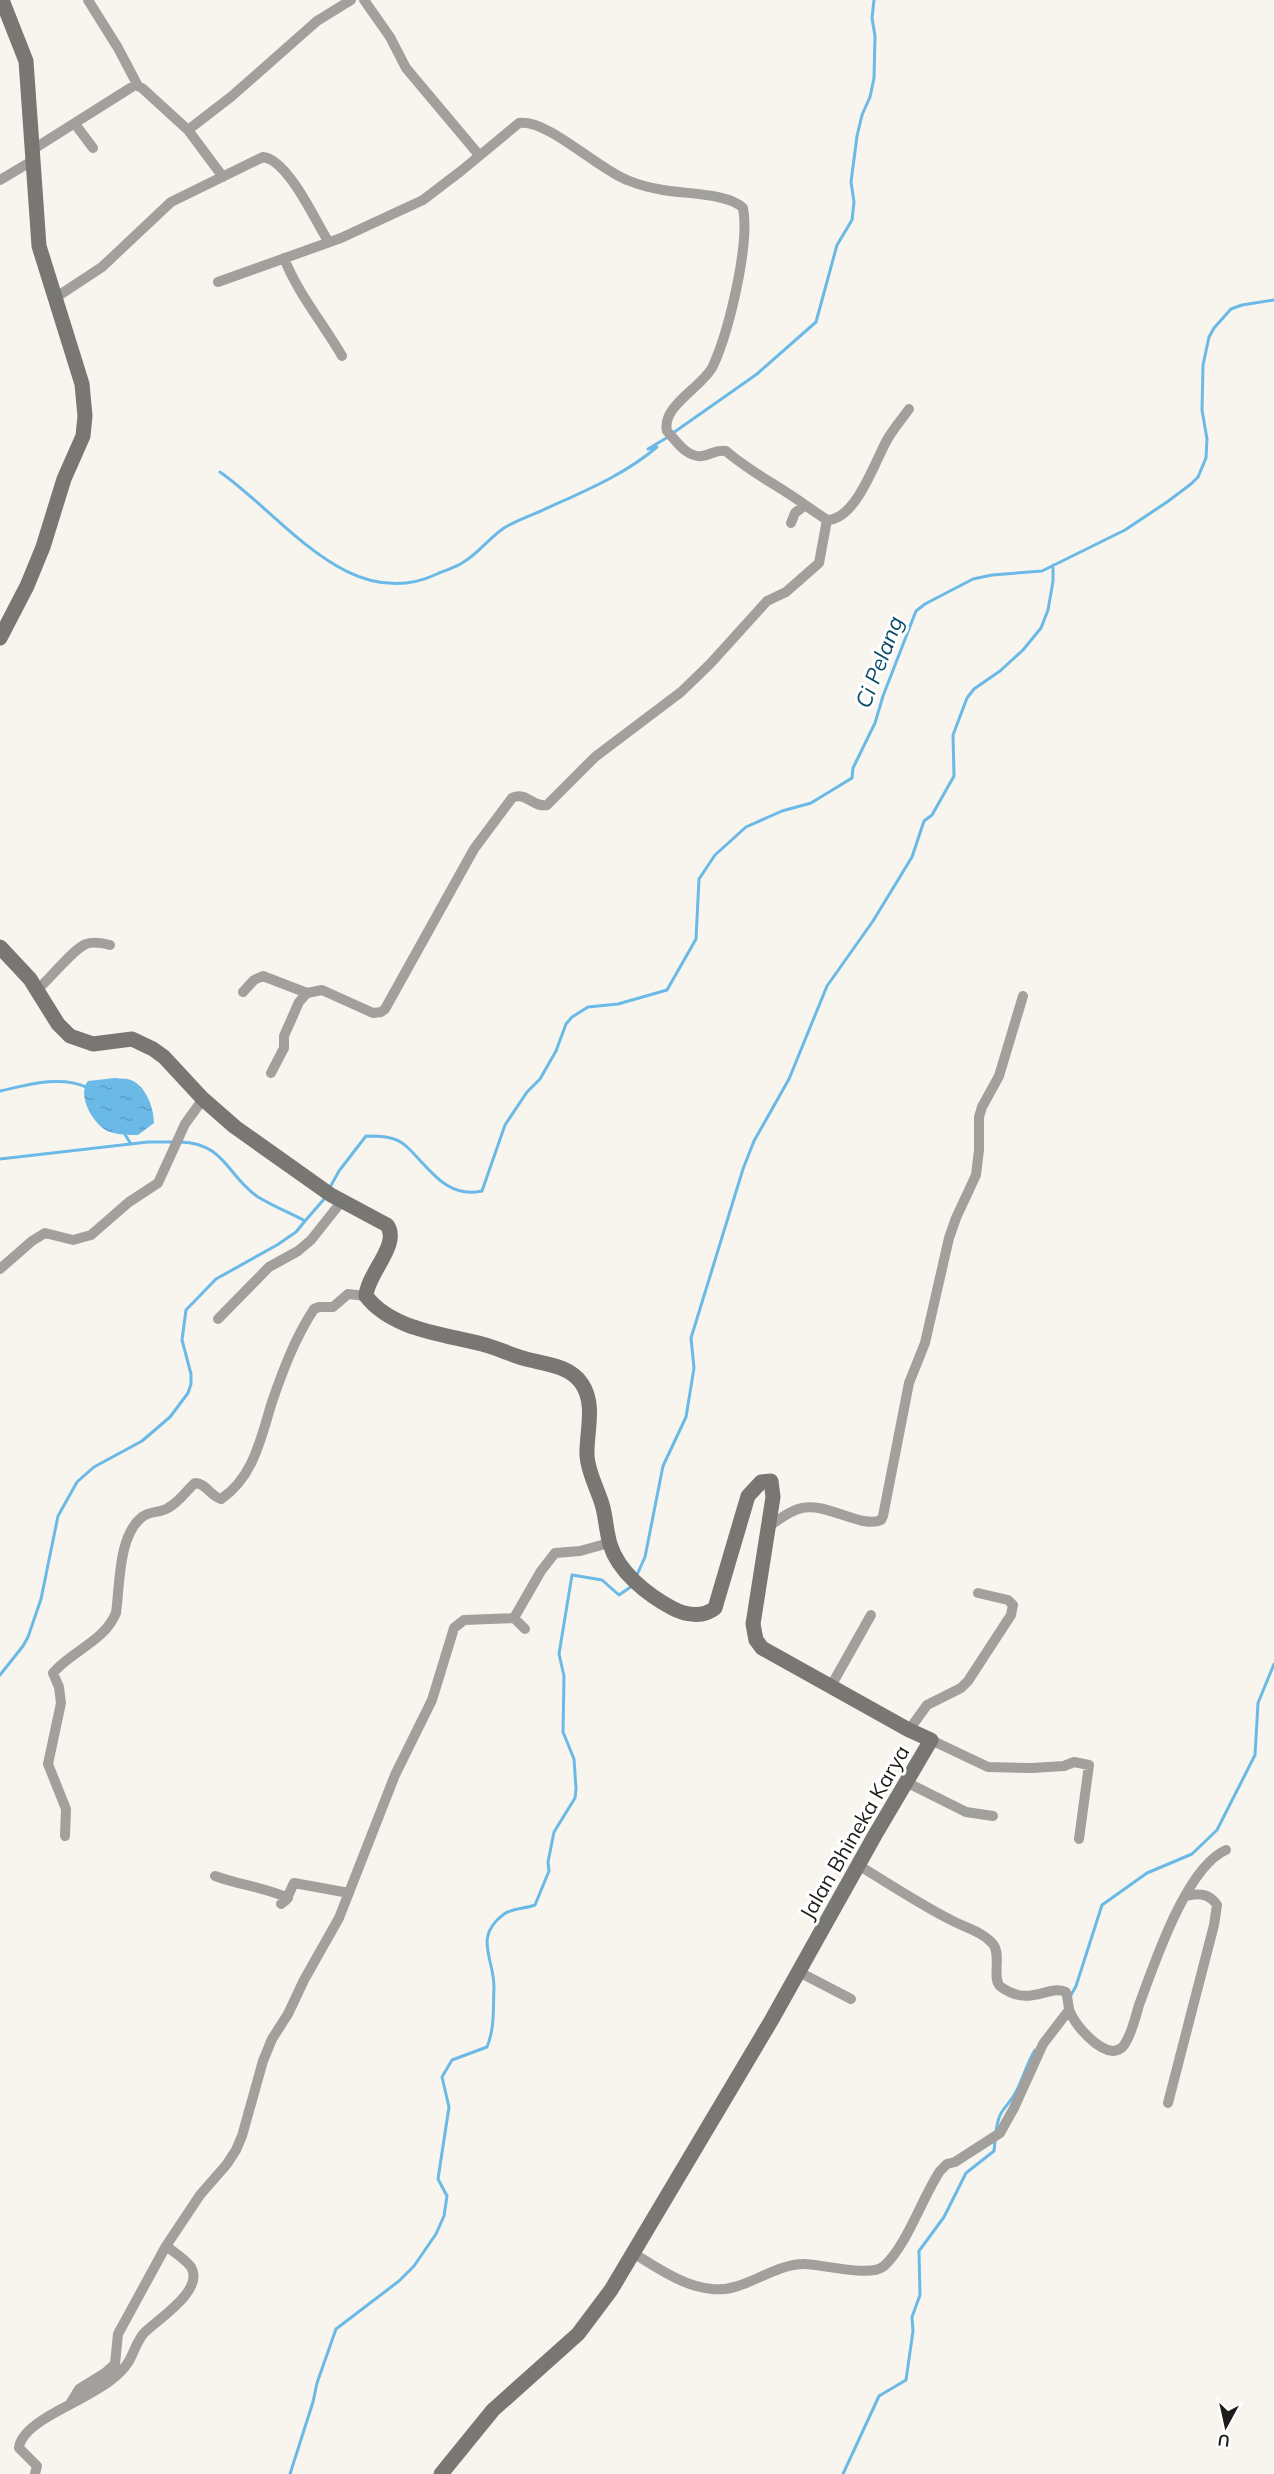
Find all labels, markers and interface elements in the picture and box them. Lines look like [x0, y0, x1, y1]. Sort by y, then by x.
water label: Ci Pelang [849, 612, 909, 712]
street label: Jalan Bhineka Karya [794, 1740, 914, 1924]
north arrow [1196, 2396, 1256, 2456]
text: U [1217, 2430, 1231, 2452]

